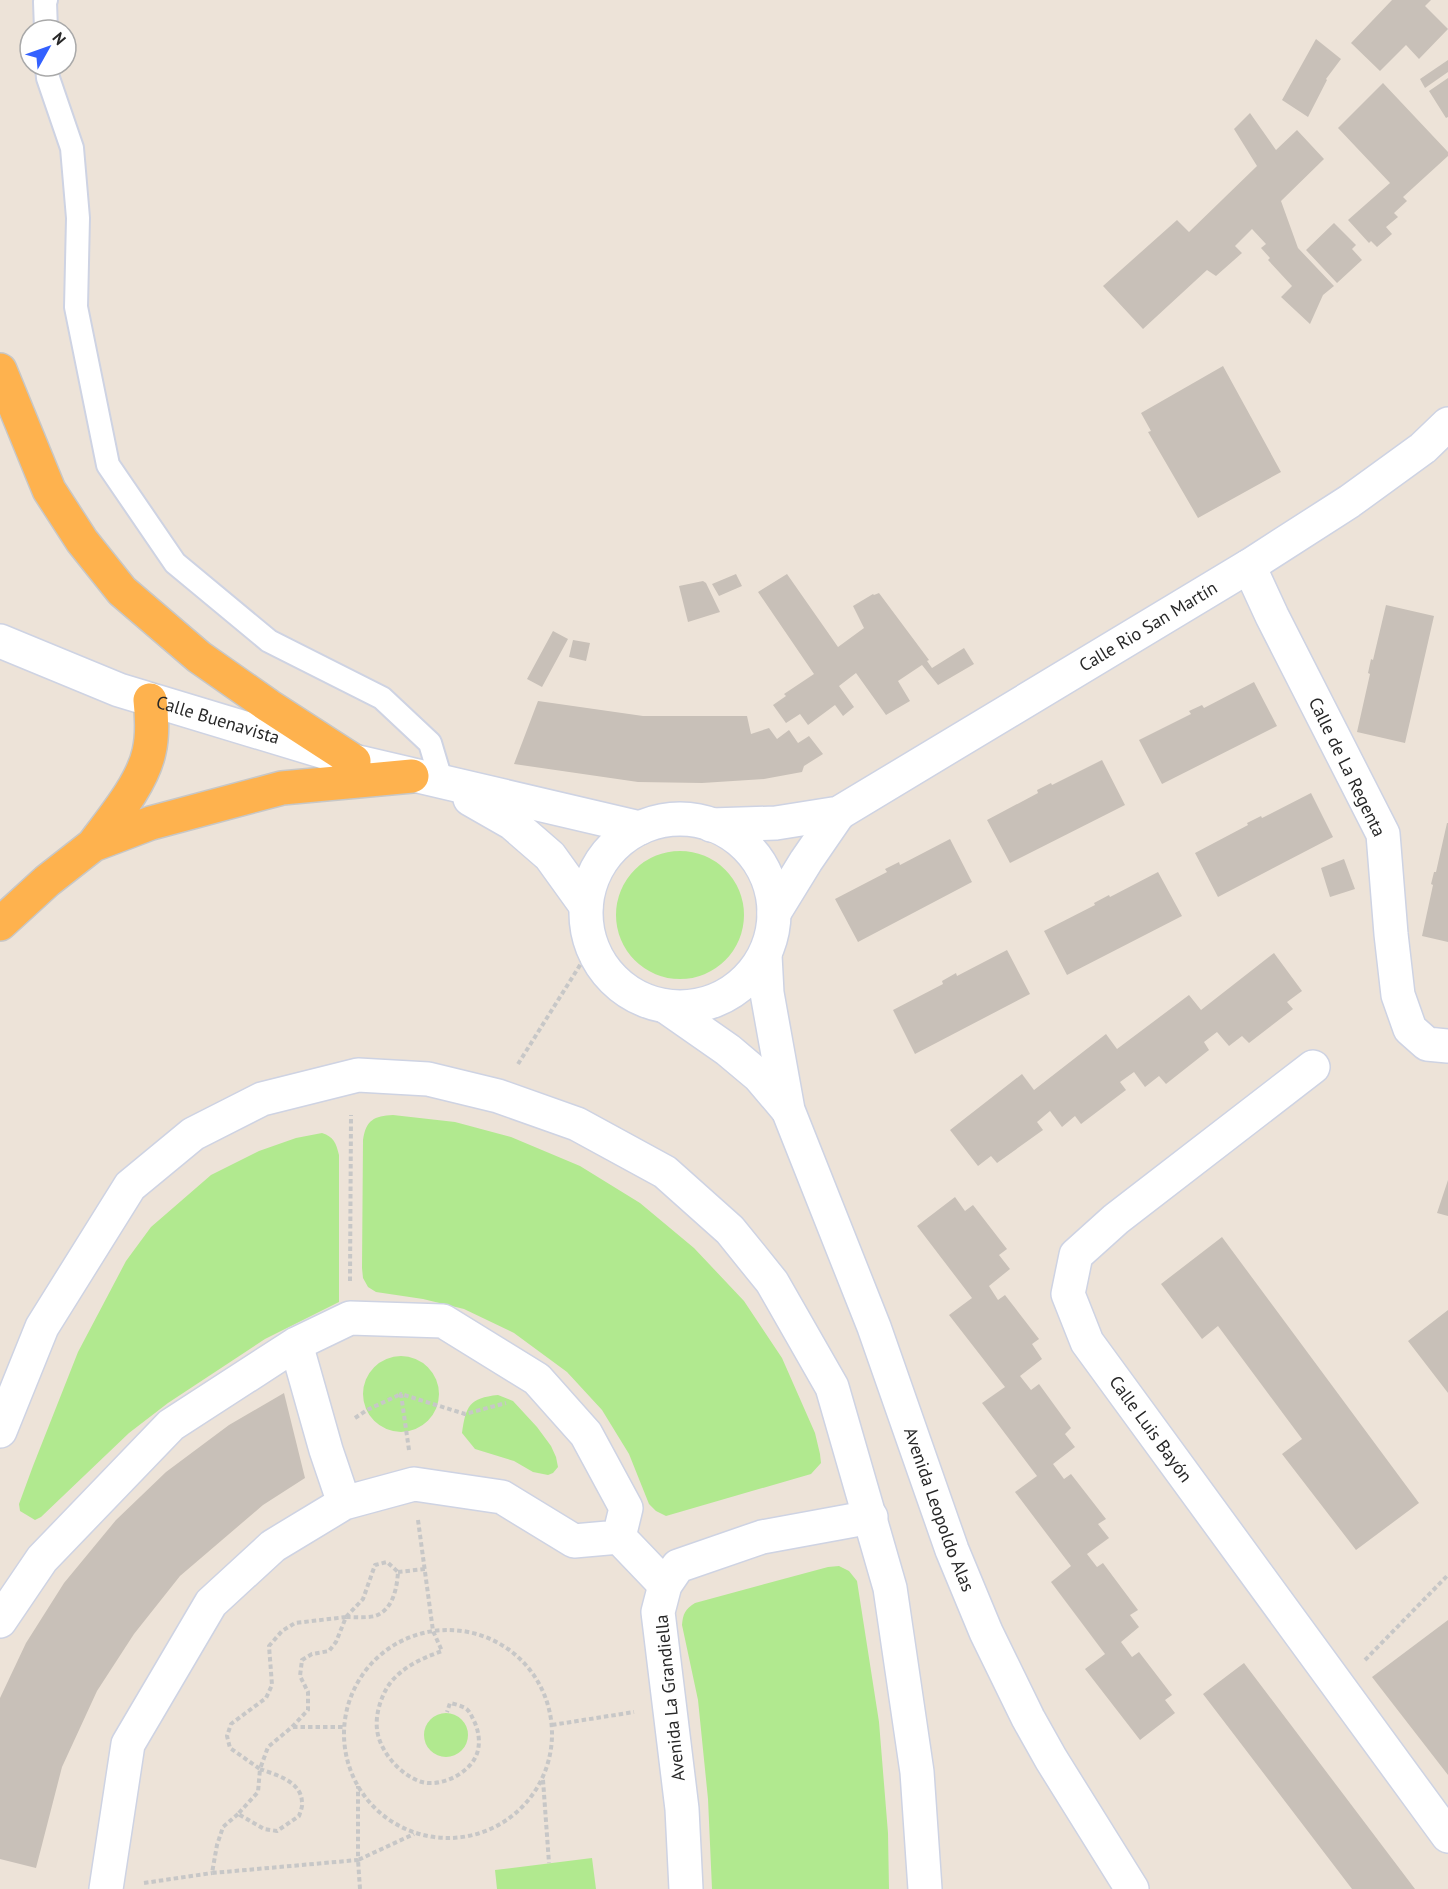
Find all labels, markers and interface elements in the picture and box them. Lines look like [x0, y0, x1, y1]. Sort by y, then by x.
north arrow [18, 18, 78, 78]
text: N [48, 28, 71, 49]
street label: Calle Rio San Martín [1075, 576, 1221, 677]
street label: Calle Buenavista [154, 690, 282, 749]
street label: Calle de La Regenta [1304, 693, 1391, 840]
street label: Calle Luis Bayón [1104, 1371, 1198, 1487]
street label: Avenida Leopoldo Alas [899, 1424, 980, 1595]
street label: Avenida La Grandiella [649, 1614, 690, 1782]

